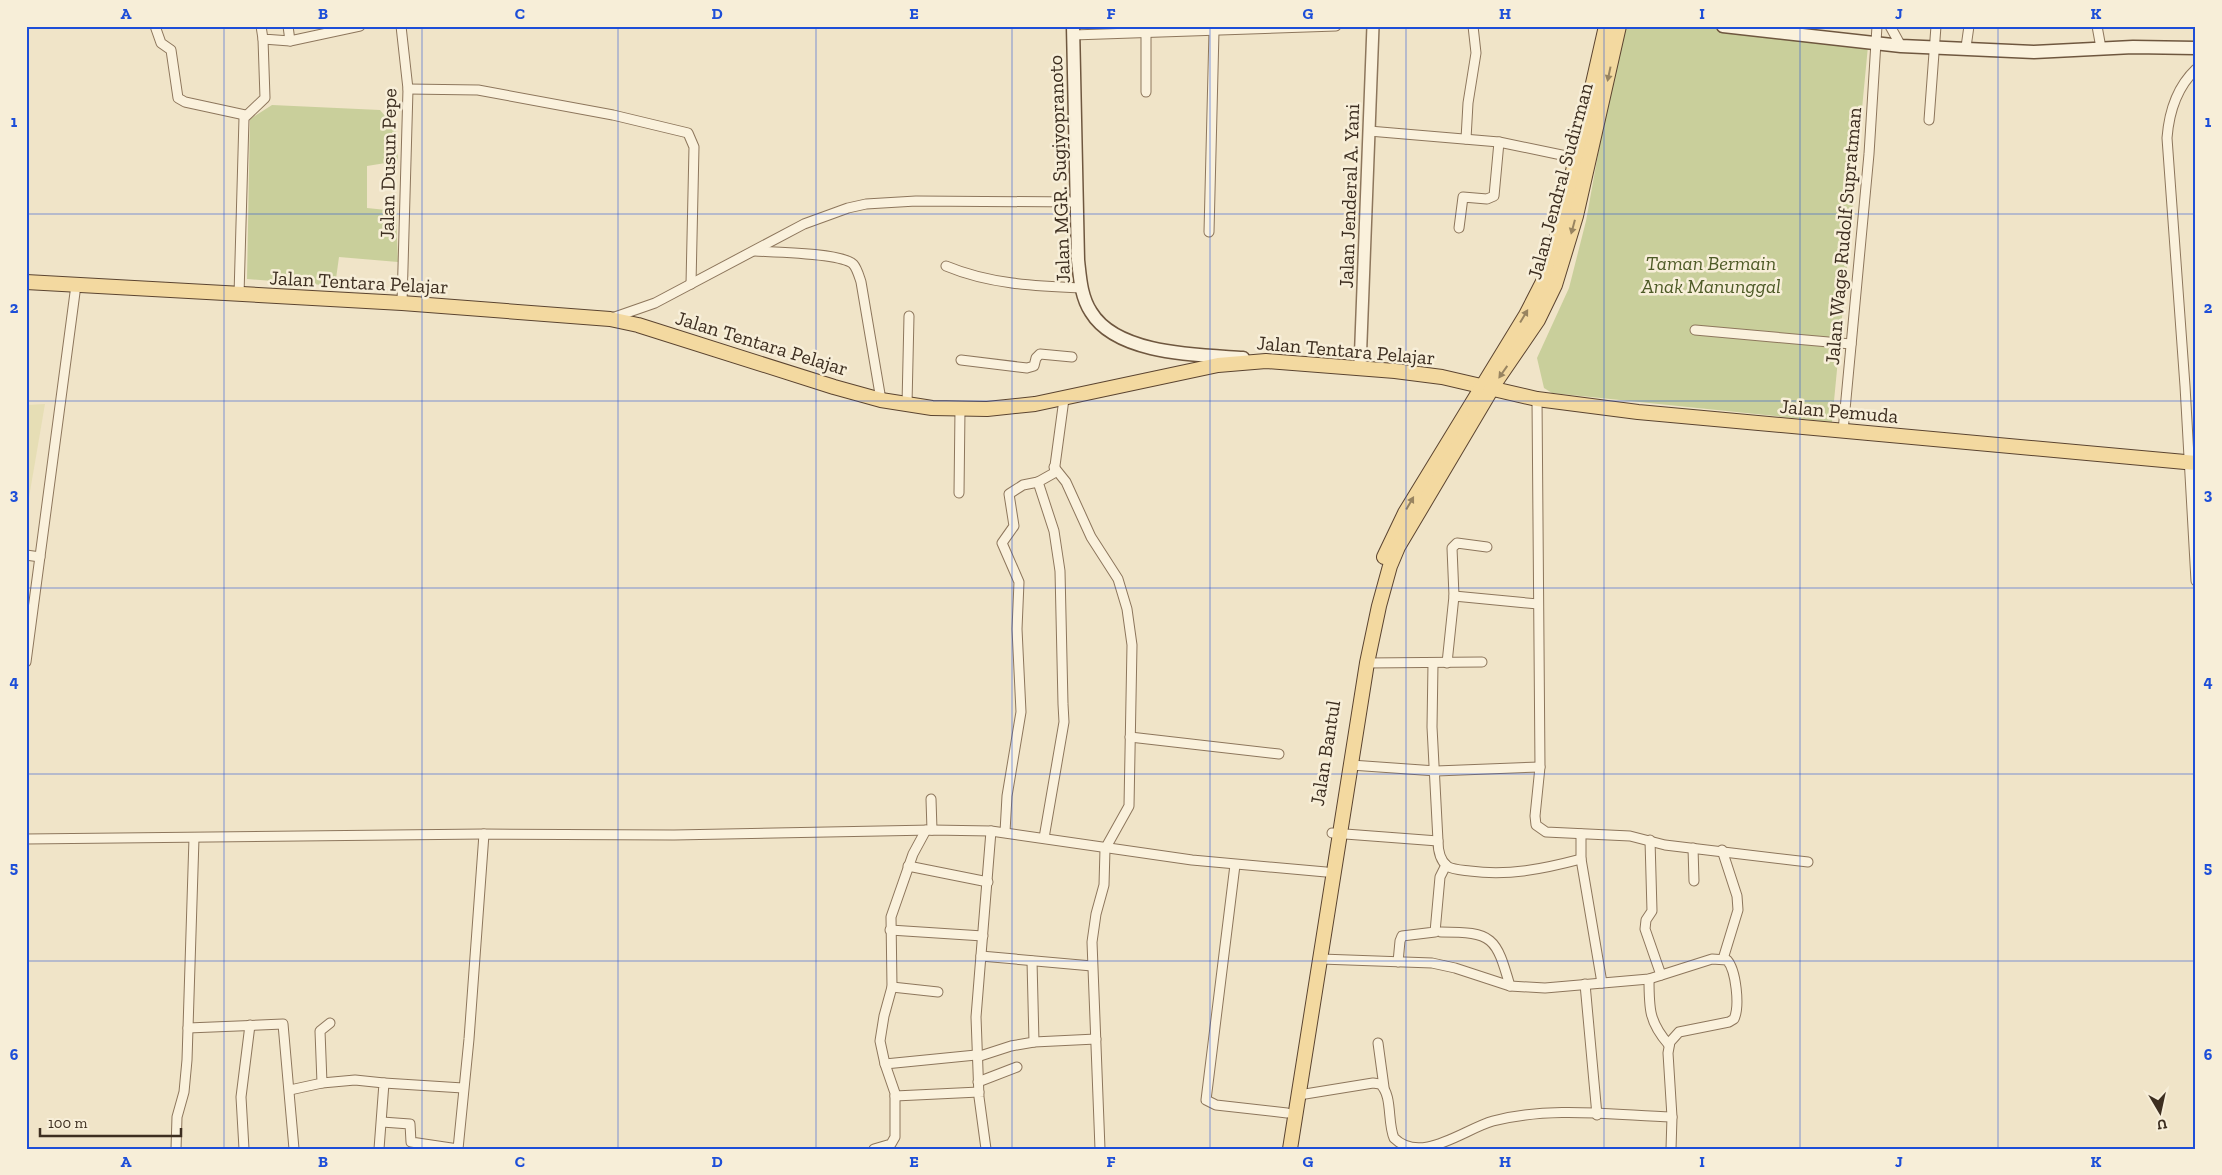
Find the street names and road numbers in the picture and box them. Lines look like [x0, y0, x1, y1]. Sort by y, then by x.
street label: Jalan MGR. Sugiyopranoto [1043, 54, 1075, 284]
street label: Jalan Jendral Sudirman [1522, 80, 1598, 282]
street label: Jalan Dusun Pepe [375, 88, 401, 240]
street label: Jalan Jenderal A. Yani [1334, 103, 1364, 289]
street label: Jalan Wage Rudolf Supratman [1820, 106, 1866, 366]
street label: Jalan Tentara Pelajar [269, 265, 449, 299]
street label: Jalan Tentara Pelajar [673, 305, 851, 381]
street label: Jalan Tentara Pelajar [1256, 330, 1436, 370]
street label: Jalan Pemuda [1779, 394, 1900, 428]
street label: Jalan Bantul [1305, 699, 1345, 807]

